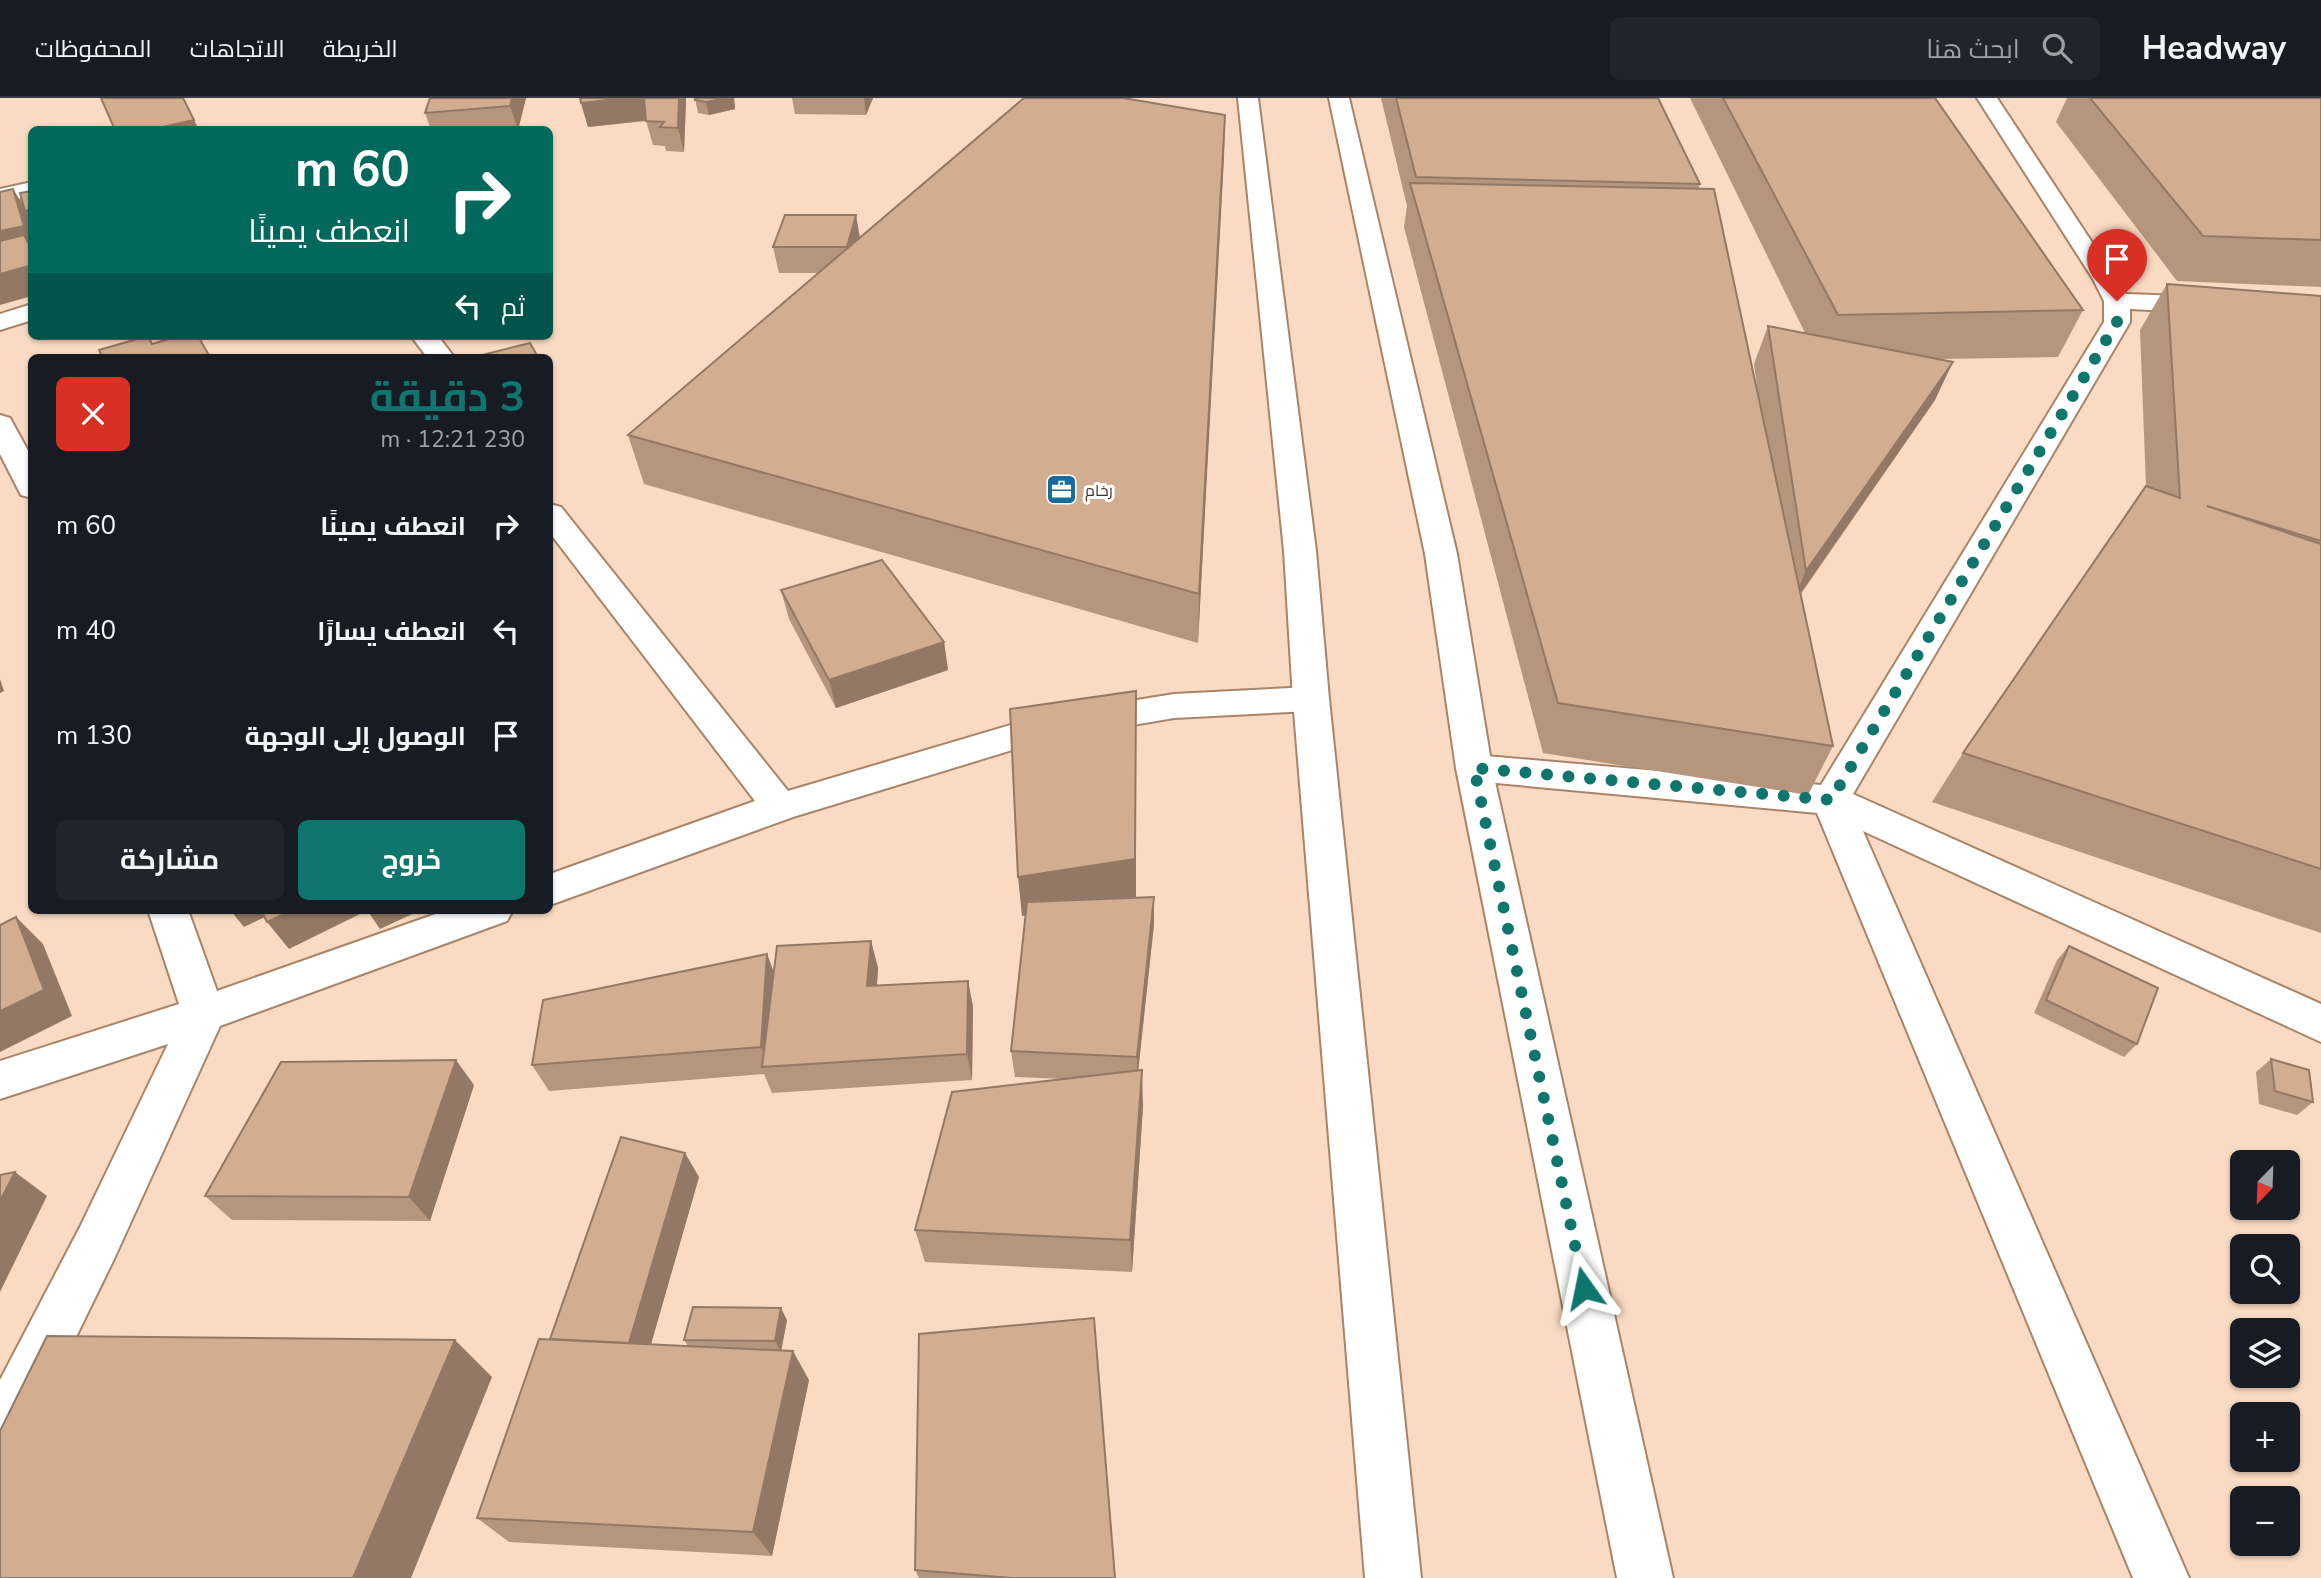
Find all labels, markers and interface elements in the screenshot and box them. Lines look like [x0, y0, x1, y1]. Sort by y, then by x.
search box [1610, 17, 2100, 80]
text: Headway [2142, 26, 2286, 71]
icon: search [2038, 29, 2076, 67]
text: ابحث هنا [1926, 32, 2020, 67]
text: المحفوظات [35, 33, 152, 65]
text: الاتجاهات [190, 33, 285, 65]
text: الخريطة [323, 33, 398, 65]
text: 60 m [295, 136, 410, 203]
icon: right [434, 154, 525, 245]
text: انعطف يمينًا [248, 210, 410, 253]
pin [2087, 229, 2147, 301]
icon: arrive [2098, 240, 2136, 278]
icon: left [449, 287, 487, 325]
text: ثم [501, 290, 525, 325]
text: 3 دقيقة [370, 369, 525, 426]
button: close [56, 377, 130, 451]
text: 230 m · 12:21 [380, 424, 525, 455]
office icon: رخام [1045, 473, 1079, 507]
place label: رخام [1085, 480, 1113, 502]
icon: right [487, 507, 525, 545]
text: 60 m [56, 508, 116, 543]
text: انعطف يمينًا [320, 509, 466, 544]
icon: left [487, 612, 525, 650]
text: 40 m [56, 613, 116, 648]
text: انعطف يسارًا [317, 614, 466, 649]
icon: arrive [487, 717, 525, 755]
text: 130 m [56, 718, 132, 753]
text: الوصول إلى الوجهة [245, 719, 466, 754]
button: مشاركة [56, 820, 284, 900]
button: خروج [298, 820, 525, 900]
north arrow [2230, 1150, 2300, 1220]
map controls [2230, 1150, 2300, 1556]
button: search [2230, 1234, 2300, 1304]
position arrow [1547, 1251, 1621, 1325]
button: layers [2230, 1318, 2300, 1388]
button: + [2230, 1402, 2300, 1472]
button: − [2230, 1486, 2300, 1556]

